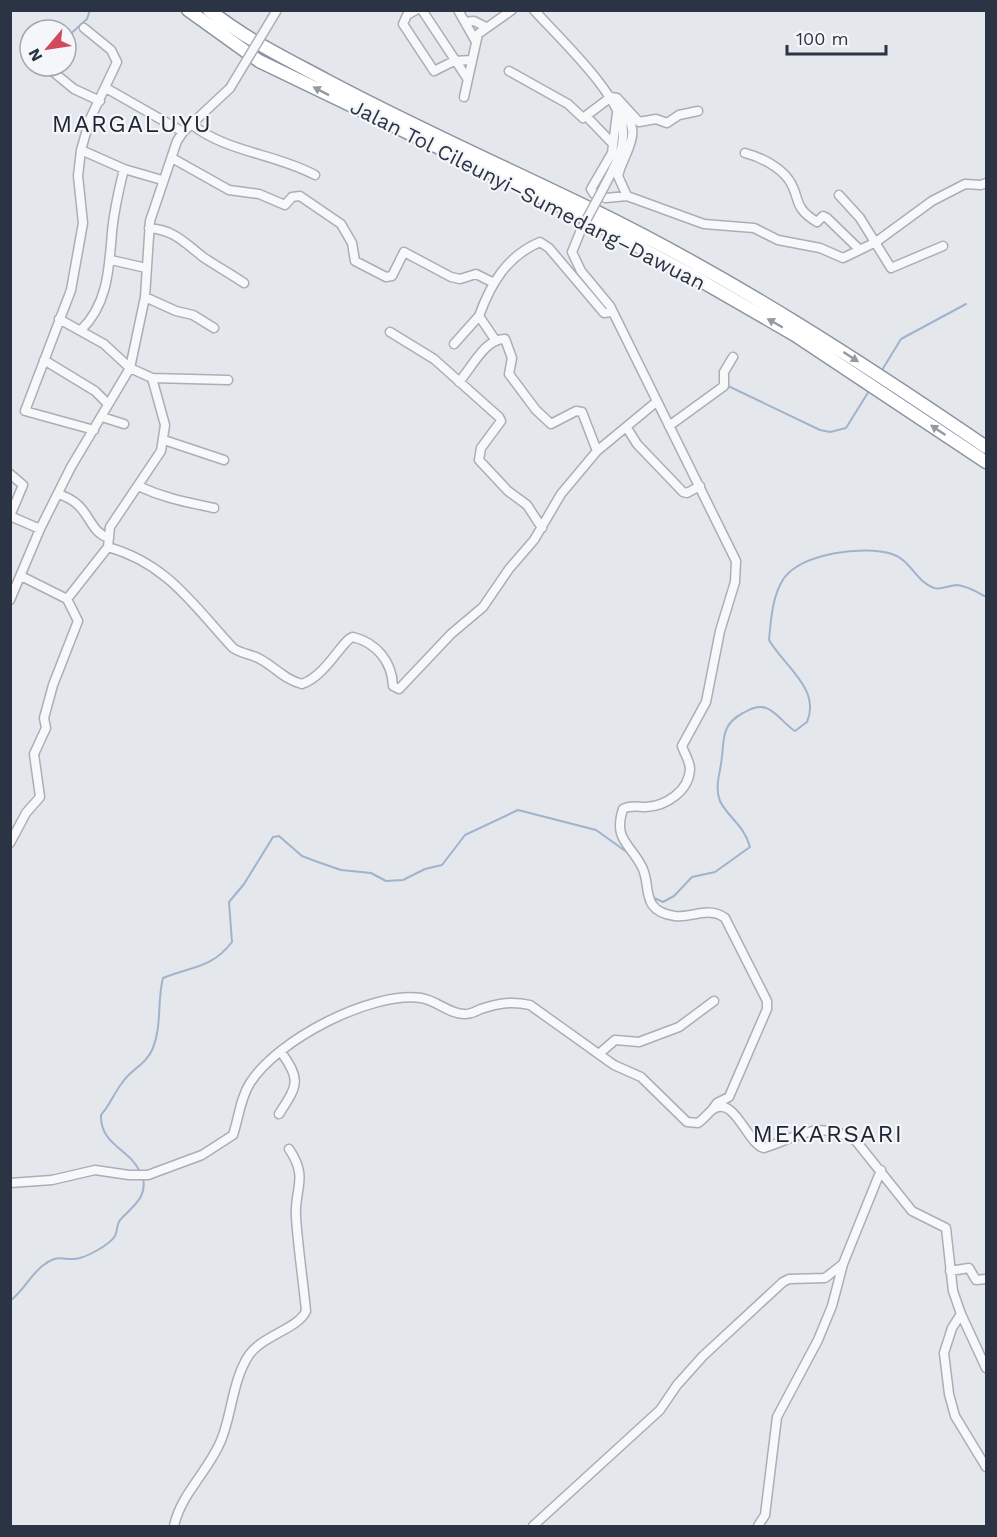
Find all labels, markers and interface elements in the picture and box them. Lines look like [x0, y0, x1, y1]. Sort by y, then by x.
north arrow [18, 18, 78, 78]
scale bar [787, 18, 886, 56]
text: 100 m [796, 28, 849, 49]
text: N [24, 45, 47, 65]
one-way arrow [312, 86, 329, 96]
street label: Jalan Tol Cileunyi–Sumedang–Dawuan [347, 94, 710, 295]
district label: MARGALUYU [52, 110, 212, 138]
one-way arrow [766, 318, 783, 328]
one-way arrow [843, 351, 859, 362]
one-way arrow [930, 425, 946, 436]
district label: MEKARSARI [753, 1120, 903, 1148]

